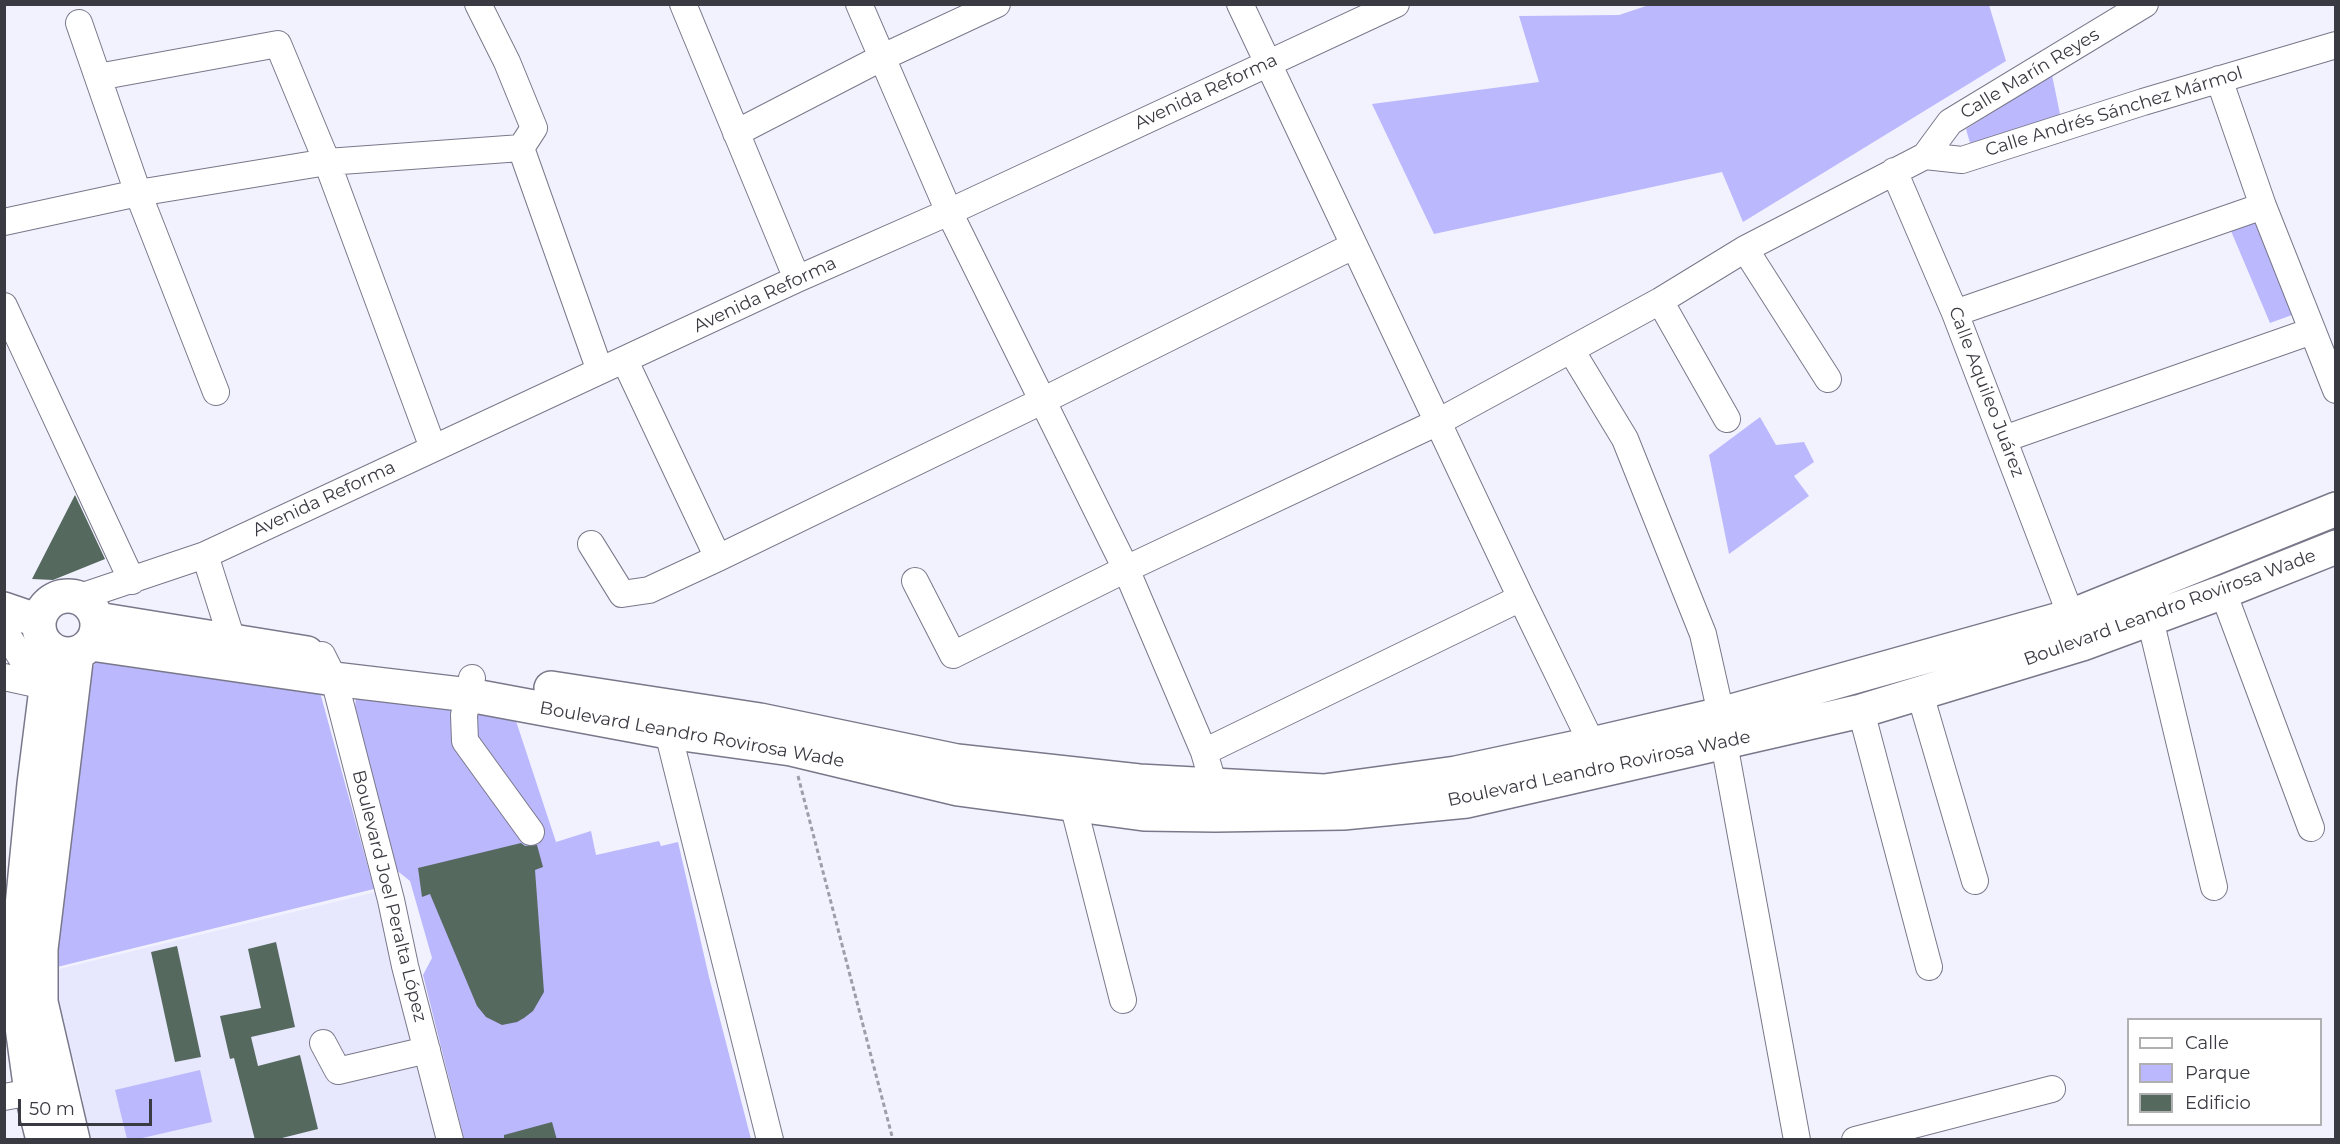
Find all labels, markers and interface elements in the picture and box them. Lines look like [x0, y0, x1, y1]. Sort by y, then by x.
street label: Calle Marín Reyes [1957, 24, 2103, 124]
street label: Avenida Reforma [1131, 49, 1281, 135]
street label: Calle Andrés Sánchez Mármol [1983, 62, 2245, 162]
street label: Avenida Reforma [690, 252, 840, 338]
street label: Calle Aquileo Juárez [1944, 304, 2028, 480]
street label: Avenida Reforma [249, 456, 399, 542]
street label: Boulevard Leandro Rovirosa Wade [2021, 545, 2319, 671]
street label: Boulevard Leandro Rovirosa Wade [538, 698, 846, 772]
street label: Boulevard Leandro Rovirosa Wade [1446, 726, 1752, 812]
street label: Boulevard Joel Peralta López [347, 768, 431, 1024]
legend [2127, 1018, 2322, 1126]
text: Calle [2185, 1032, 2229, 1054]
text: Parque [2185, 1062, 2250, 1084]
scale bar [21, 1087, 154, 1125]
text: Edificio [2185, 1092, 2251, 1114]
text: 50 m [29, 1098, 75, 1120]

